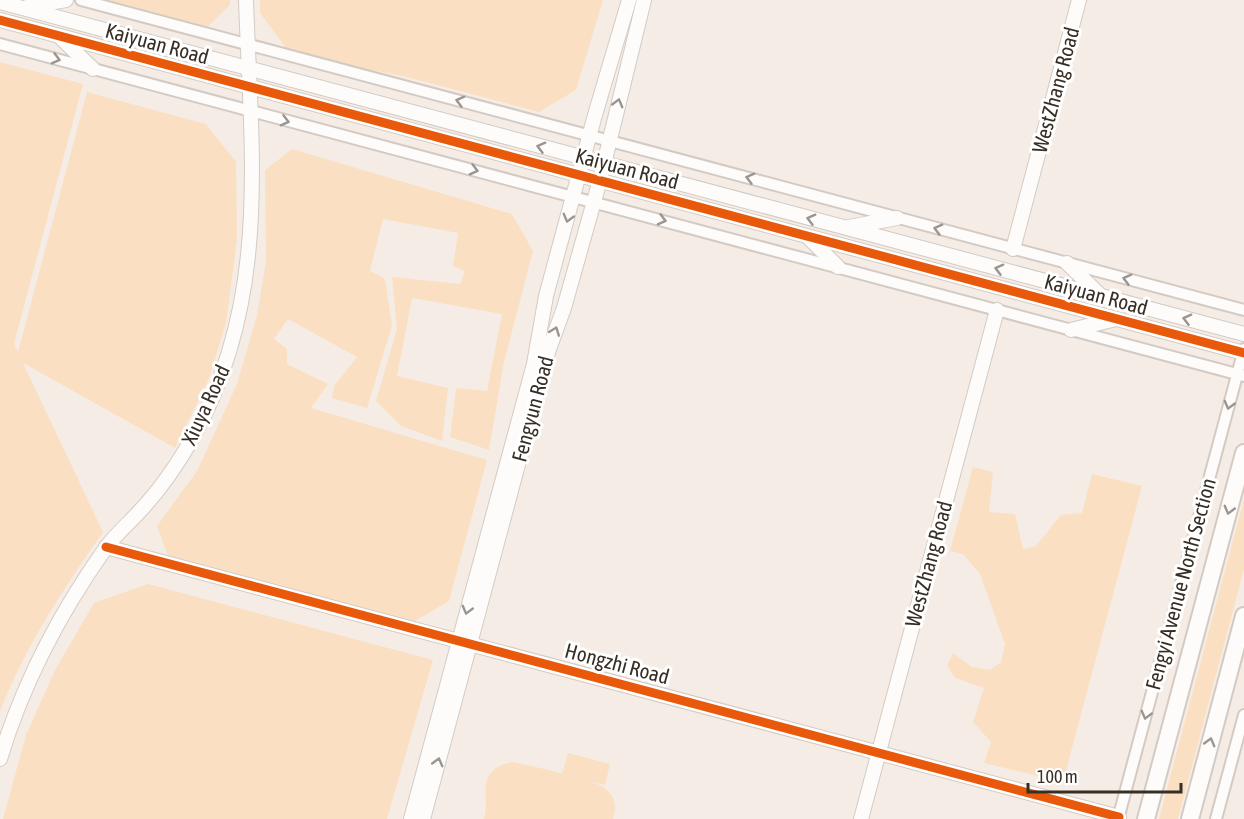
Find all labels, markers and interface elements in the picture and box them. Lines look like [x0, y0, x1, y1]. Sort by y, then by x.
street label: Kaiyuan Road [103, 18, 212, 68]
street label: WestZhang Road [1027, 24, 1083, 155]
one-way arrow [51, 52, 61, 64]
one-way arrow [455, 96, 466, 108]
one-way arrow [611, 98, 624, 108]
one-way arrow [280, 113, 290, 126]
one-way arrow [536, 142, 547, 154]
street label: Kaiyuan Road [573, 143, 682, 193]
one-way arrow [468, 163, 479, 175]
one-way arrow [745, 173, 755, 186]
one-way arrow [562, 213, 575, 223]
one-way arrow [657, 213, 667, 225]
one-way arrow [806, 214, 816, 226]
one-way arrow [933, 223, 943, 236]
one-way arrow [994, 264, 1005, 276]
street label: Kaiyuan Road [1042, 269, 1151, 319]
one-way arrow [1122, 274, 1132, 286]
one-way arrow [1183, 314, 1193, 327]
one-way arrow [548, 326, 560, 337]
street label: Fengyun Road [506, 353, 558, 464]
street label: Xiuya Road [176, 361, 234, 448]
one-way arrow [1224, 399, 1236, 410]
street label: Fengyi Avenue North Section [1140, 475, 1220, 692]
street label: WestZhang Road [900, 498, 956, 629]
one-way arrow [1224, 504, 1236, 515]
one-way arrow [462, 604, 474, 615]
street label: Hongzhi Road [563, 638, 672, 688]
one-way arrow [1141, 709, 1153, 720]
one-way arrow [1203, 737, 1216, 747]
scale bar [1028, 756, 1181, 794]
one-way arrow [431, 758, 443, 768]
text: 100 m [1037, 766, 1078, 787]

